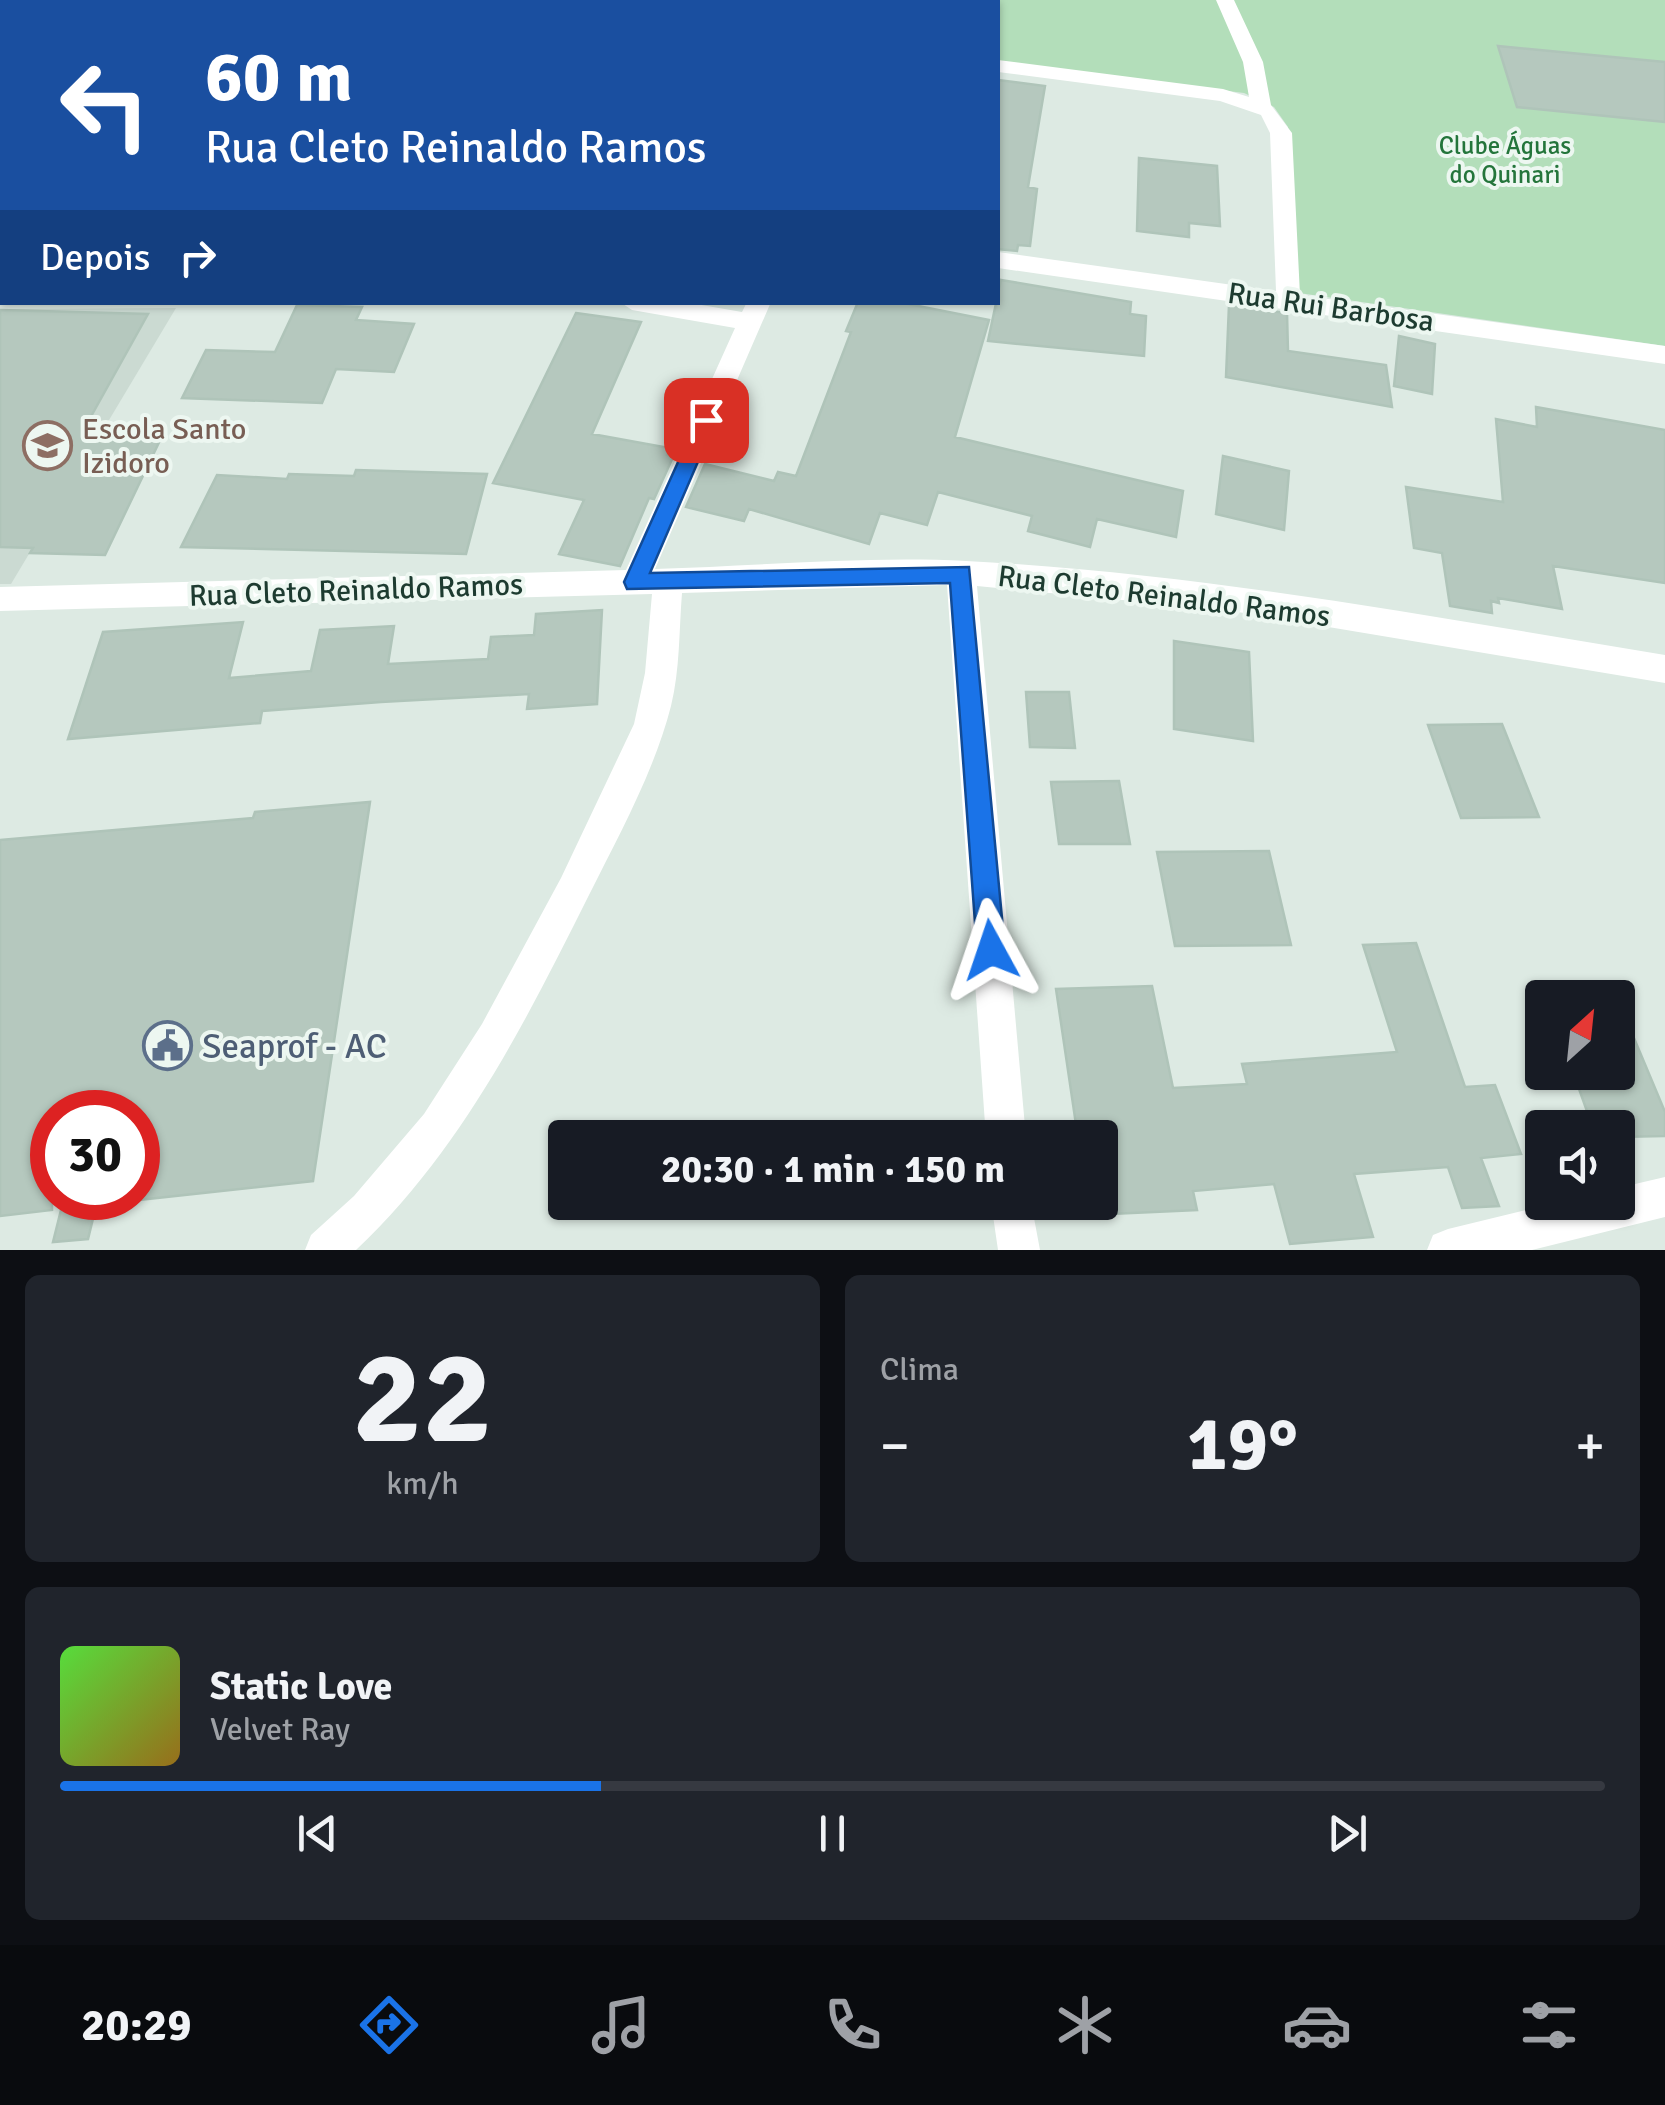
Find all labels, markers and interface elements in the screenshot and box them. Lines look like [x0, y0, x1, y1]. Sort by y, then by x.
text: 60 m [205, 34, 353, 120]
icon: left [40, 40, 170, 170]
text: Rua Cleto Reinaldo Ramos [205, 120, 707, 175]
park label: Clube Águas do Quinari [1439, 130, 1571, 190]
icon: right [170, 230, 225, 285]
text: Depois [40, 234, 150, 281]
street label: Rua Rui Barbosa [1225, 275, 1437, 340]
pin [664, 378, 749, 463]
icon: arrive [679, 393, 734, 448]
place label: Escola Santo Izidoro [82, 411, 246, 482]
school or university icon: Escola Santo Izidoro [21, 420, 73, 472]
street label: Rua Cleto Reinaldo Ramos [996, 558, 1332, 635]
street label: Rua Cleto Reinaldo Ramos [188, 566, 524, 615]
position arrow [939, 898, 1043, 1002]
north arrow [1525, 980, 1635, 1090]
map controls [1525, 980, 1635, 1220]
public building icon: Seaprof - AC [141, 1020, 193, 1072]
place label: Seaprof - AC [202, 1025, 387, 1068]
speed limit sign: 30 [30, 1090, 160, 1220]
button: sound [1525, 1110, 1635, 1220]
text: 20:30 · 1 min · 150 m [661, 1146, 1005, 1193]
text: 22 [352, 1319, 493, 1479]
text: Clima [880, 1350, 959, 1389]
text: 19° [1187, 1398, 1298, 1491]
text: − [880, 1412, 910, 1480]
text: + [1575, 1412, 1605, 1480]
text: km/h [386, 1464, 459, 1503]
text: Static Love [210, 1663, 392, 1710]
text: Velvet Ray [210, 1710, 350, 1749]
icon: previous [290, 1806, 345, 1861]
icon: pause [805, 1806, 860, 1861]
icon: next [1320, 1806, 1375, 1861]
icon: directions [354, 1990, 424, 2060]
icon: music [586, 1990, 656, 2060]
icon: phone [818, 1990, 888, 2060]
icon: climate [1050, 1990, 1120, 2060]
icon: car [1282, 1990, 1352, 2060]
icon: filters [1514, 1990, 1584, 2060]
text: 20:29 [81, 1998, 191, 2053]

